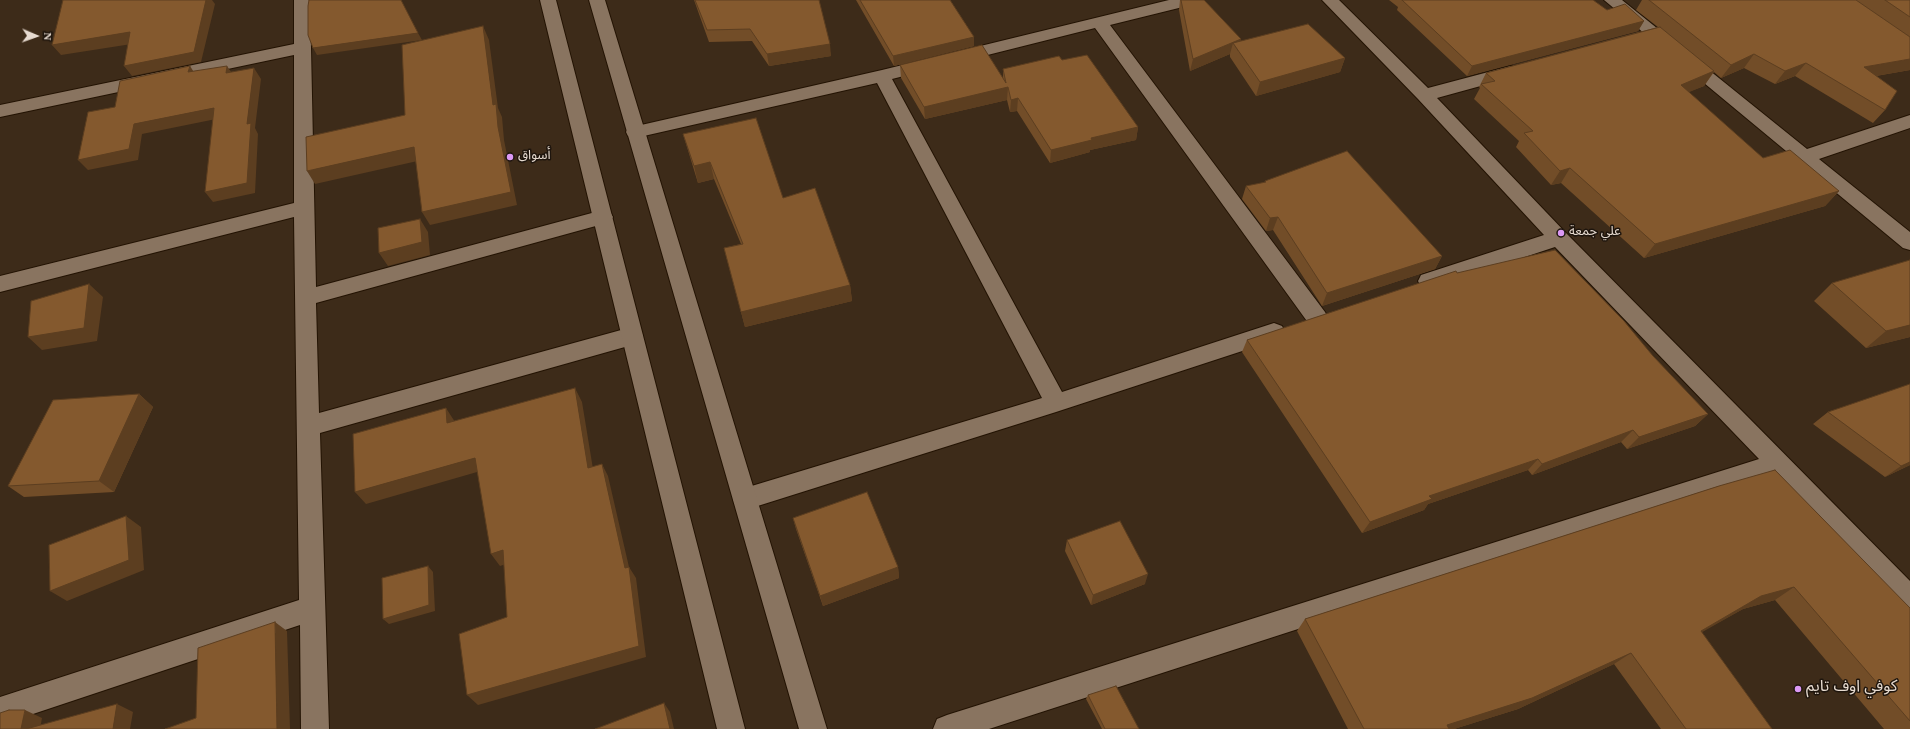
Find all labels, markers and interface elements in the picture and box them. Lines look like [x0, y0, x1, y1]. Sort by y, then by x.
north arrow [16, 16, 56, 56]
text: N [42, 32, 54, 41]
place label: أسواق [518, 149, 551, 165]
marker: أسواق [505, 152, 515, 162]
place label: علي جمعة [1569, 225, 1621, 241]
marker: علي جمعة [1556, 228, 1566, 238]
place label: كوفي اوف تايم [1806, 679, 1897, 699]
marker: كوفي اوف تايم [1793, 684, 1803, 694]

